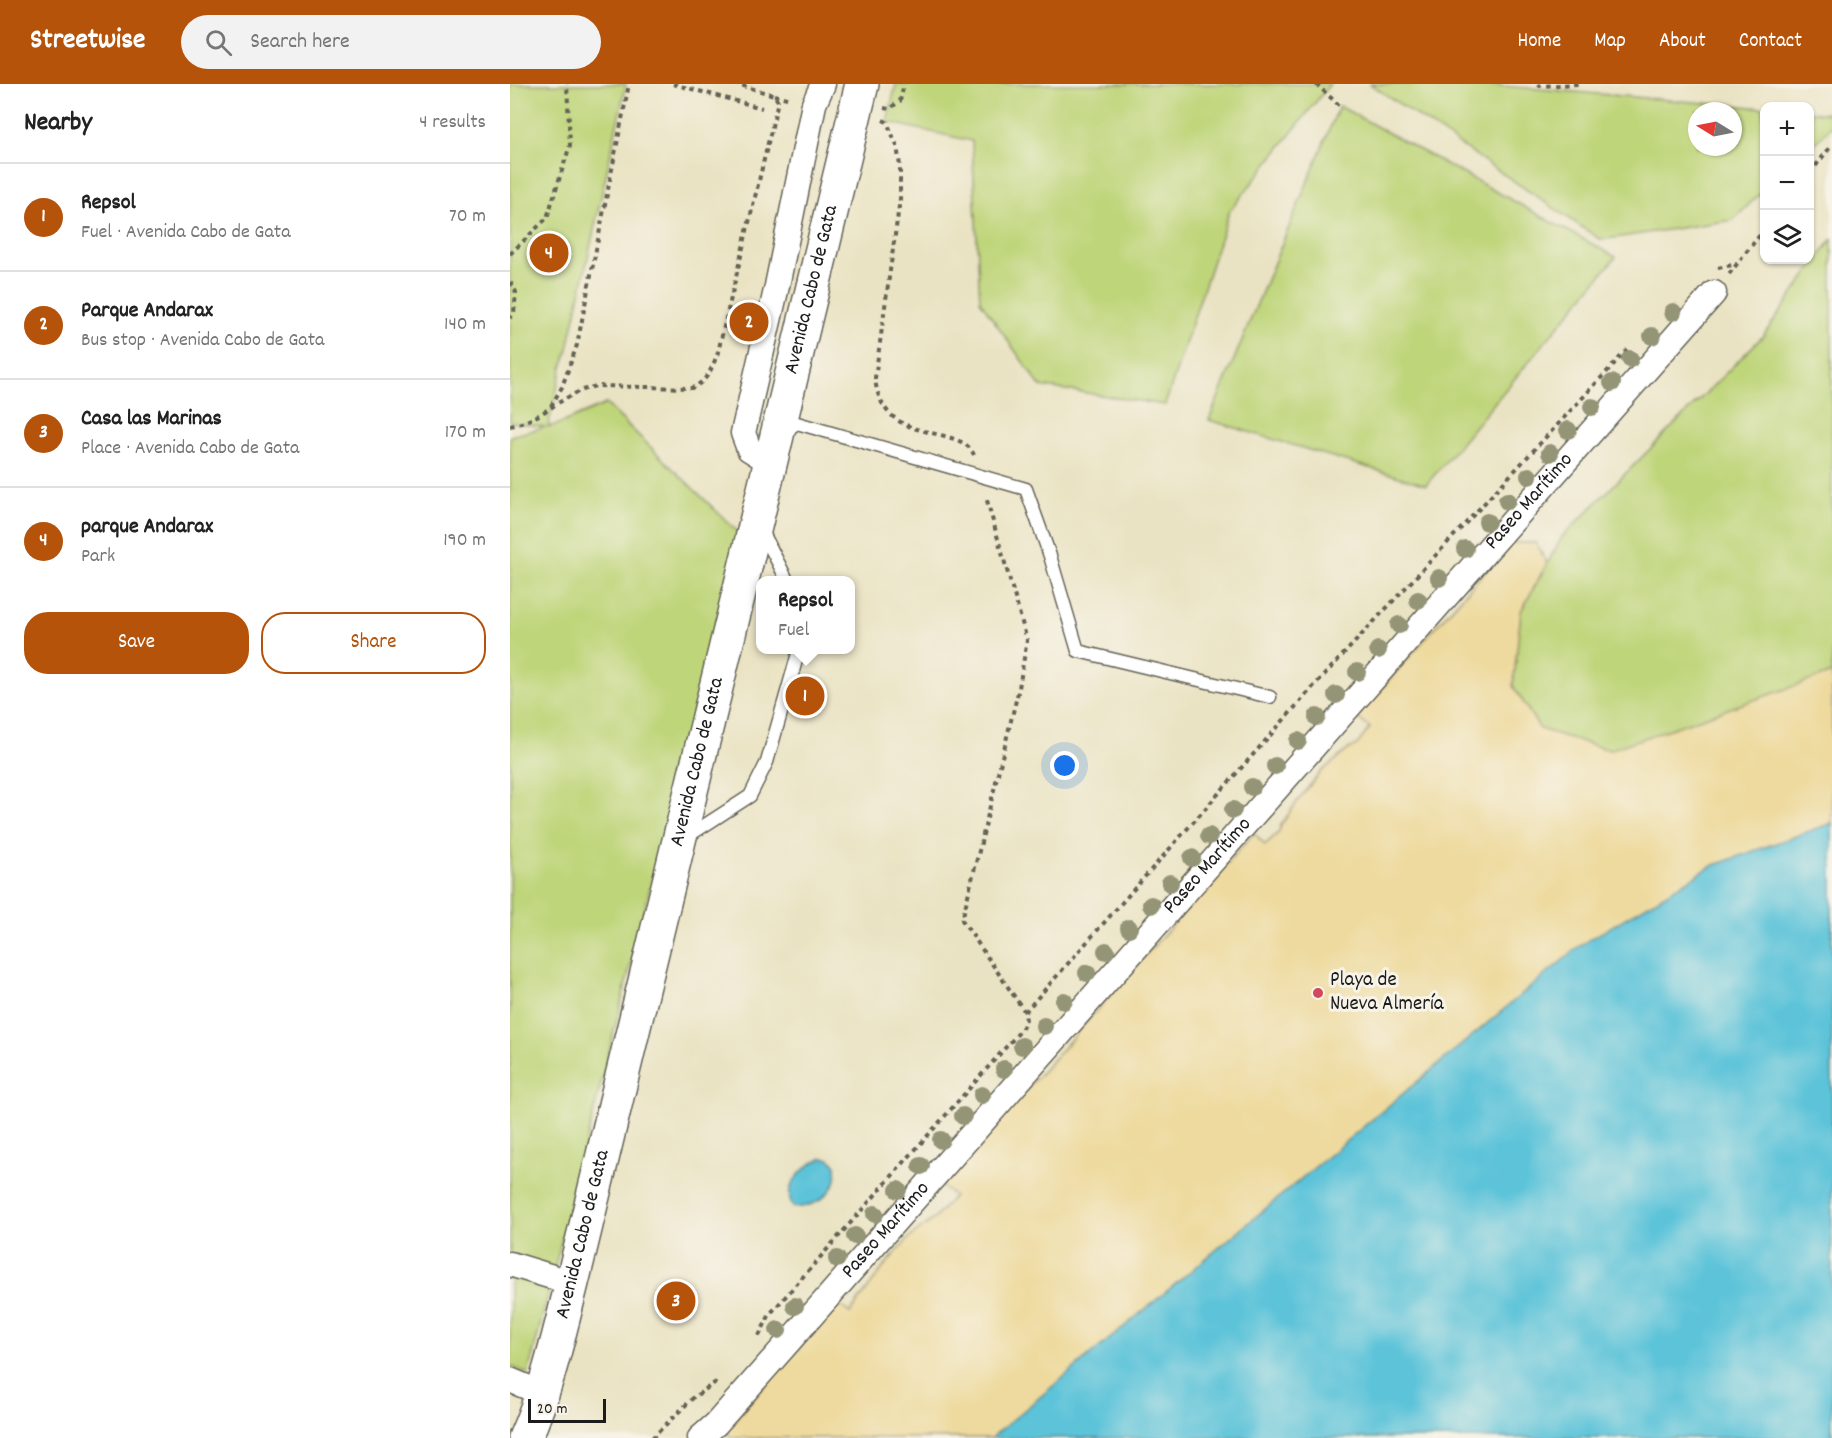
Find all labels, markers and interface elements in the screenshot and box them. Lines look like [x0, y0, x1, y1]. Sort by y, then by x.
search box [181, 15, 601, 69]
text: Streetwise [30, 22, 145, 62]
icon: search [202, 26, 235, 59]
text: Search here [250, 27, 350, 58]
text: Home [1517, 27, 1561, 57]
text: Map [1594, 27, 1626, 57]
text: About [1659, 27, 1706, 57]
text: Contact [1739, 27, 1802, 57]
north arrow [1688, 102, 1742, 156]
map controls [1760, 102, 1814, 264]
button: + [1760, 102, 1814, 156]
text: Nearby [24, 105, 92, 142]
text: 4 results [419, 109, 486, 137]
button: − [1760, 156, 1814, 210]
text: Repsol [81, 188, 136, 219]
street label: Avenida Cabo de Gata [777, 201, 847, 377]
text: 1 [41, 203, 46, 231]
text: 70 m [449, 203, 486, 231]
button: layers [1760, 210, 1814, 264]
text: Fuel · Avenida Cabo de Gata [81, 219, 291, 247]
pin: 4 [530, 230, 568, 276]
text: Parque Andarax [81, 296, 213, 327]
pin: 2 [730, 300, 768, 344]
text: 2 [39, 311, 48, 339]
text: 140 m [444, 311, 486, 339]
text: Bus stop · Avenida Cabo de Gata [81, 327, 324, 355]
text: Casa las Marinas [81, 404, 222, 435]
text: 3 [39, 419, 48, 447]
text: 170 m [445, 419, 486, 447]
text: Place · Avenida Cabo de Gata [81, 435, 300, 463]
street label: Paseo Marítimo [1478, 447, 1581, 557]
text: parque Andarax [81, 512, 213, 543]
text: 4 [39, 527, 48, 555]
text: 190 m [443, 527, 486, 555]
text: Park [81, 543, 115, 571]
popup [756, 576, 855, 654]
text: Repsol [778, 586, 833, 617]
button: Save [24, 612, 249, 674]
button: Share [261, 612, 486, 674]
text: Fuel [778, 617, 809, 645]
street label: Avenida Cabo de Gata [663, 673, 733, 850]
pin: 1 [786, 674, 824, 718]
your location [1050, 751, 1079, 780]
street label: Paseo Marítimo [1157, 811, 1259, 922]
place label: Playa de Nueva Almería [1330, 966, 1445, 1020]
marker: Playa de Nueva Almería [1311, 986, 1325, 1000]
street label: Avenida Cabo de Gata [549, 1146, 619, 1322]
street label: Paseo Marítimo [835, 1175, 938, 1286]
pin: 3 [656, 1278, 696, 1324]
scale bar [528, 1396, 606, 1424]
text: 20 m [537, 1398, 567, 1421]

